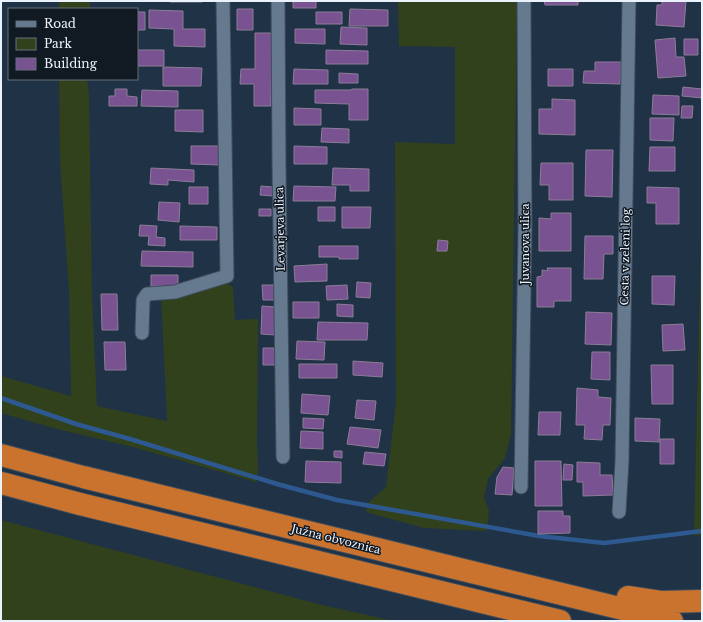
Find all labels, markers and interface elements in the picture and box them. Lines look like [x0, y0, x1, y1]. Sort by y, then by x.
legend [8, 8, 138, 80]
text: Road [44, 16, 76, 31]
text: Park [44, 36, 72, 51]
text: Building [44, 56, 98, 71]
street label: Levarjeva ulica [272, 186, 288, 271]
street label: Juvanova ulica [518, 203, 532, 287]
street label: Cesta v zeleni log [617, 208, 633, 306]
street label: Južna obvoznica [288, 521, 383, 557]

